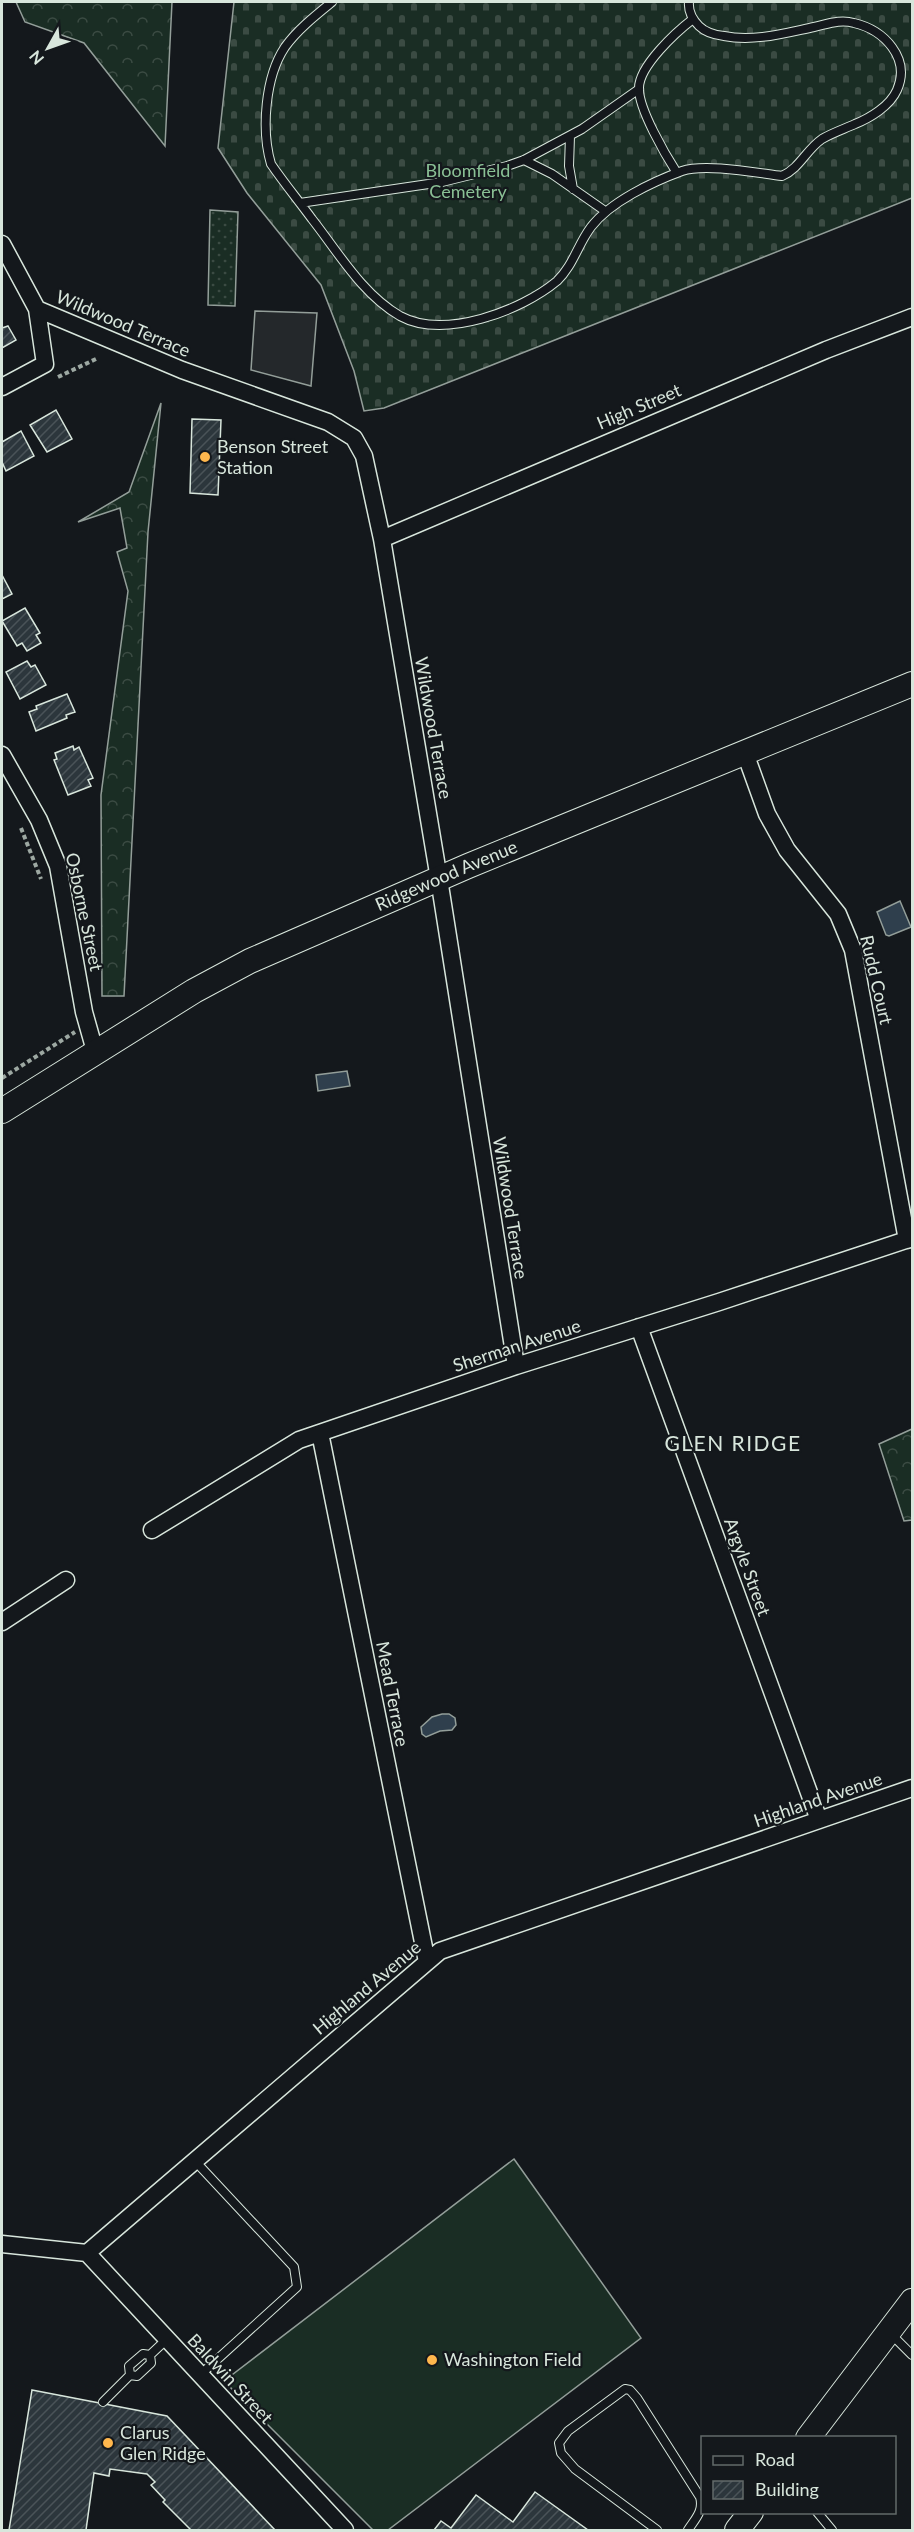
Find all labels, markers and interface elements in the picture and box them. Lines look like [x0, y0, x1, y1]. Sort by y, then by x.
north arrow [18, 18, 78, 78]
text: N [25, 47, 47, 69]
park label: Bloomfield Cemetery [426, 159, 510, 202]
street label: Wildwood Terrace [53, 285, 194, 361]
street label: High Street [593, 378, 685, 434]
place label: Benson Street Station [217, 435, 329, 478]
marker: Benson Street Station [198, 450, 212, 464]
street label: Wildwood Terrace [411, 655, 457, 800]
street label: Ridgewood Avenue [372, 835, 520, 915]
street label: Osborne Street [62, 851, 108, 974]
street label: Rudd Court [856, 933, 898, 1027]
street label: Wildwood Terrace [489, 1135, 533, 1280]
street label: Sherman Avenue [450, 1314, 583, 1376]
district label: GLEN RIDGE [664, 1430, 802, 1455]
street label: Argyle Street [720, 1515, 776, 1619]
street label: Mead Terrace [372, 1639, 414, 1748]
street label: Highland Avenue [751, 1767, 885, 1831]
street label: Highland Avenue [308, 1936, 425, 2039]
street label: Baldwin Street [183, 2329, 278, 2428]
place label: Washington Field [444, 2348, 582, 2370]
marker: Washington Field [425, 2353, 439, 2367]
place label: Clarus Glen Ridge [120, 2421, 206, 2464]
marker: Clarus Glen Ridge [101, 2436, 115, 2450]
legend [701, 2436, 896, 2514]
text: Road [755, 2448, 795, 2470]
text: Building [755, 2478, 819, 2500]

